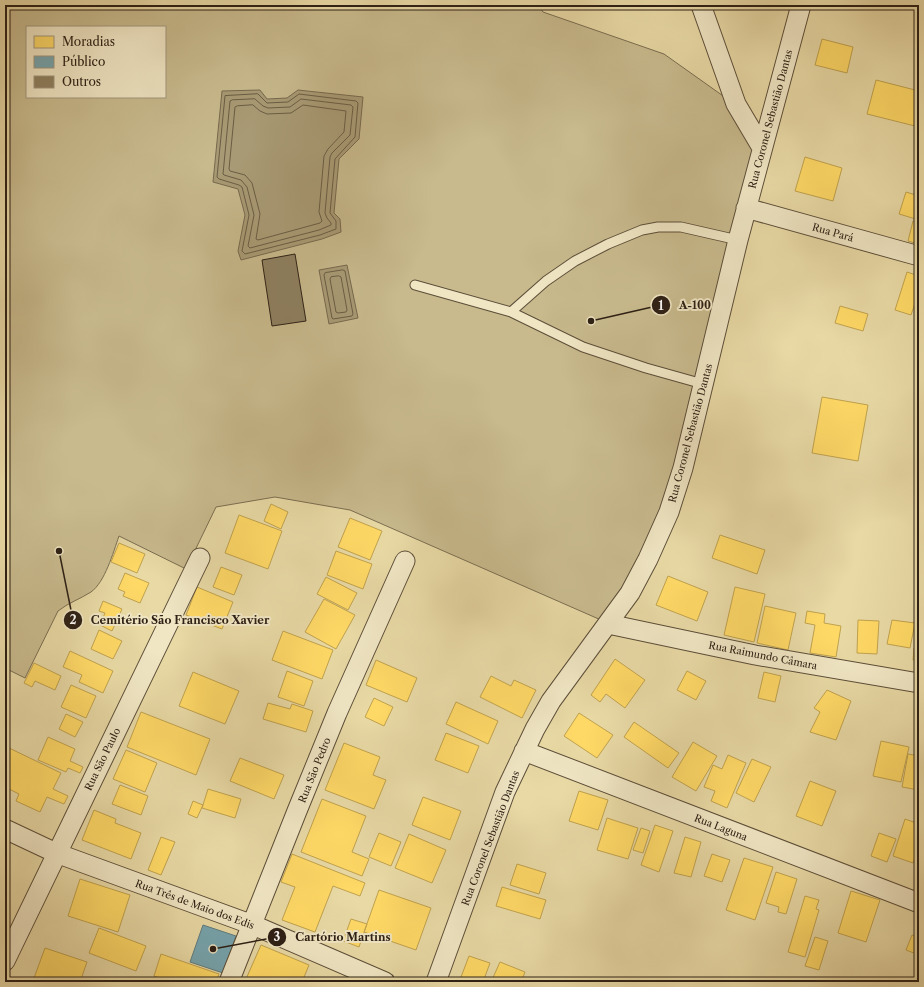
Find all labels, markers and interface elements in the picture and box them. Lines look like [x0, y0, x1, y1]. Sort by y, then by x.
legend [26, 26, 166, 98]
text: Moradias [62, 34, 115, 49]
street label: Rua Coronel Sebastião Dantas [746, 48, 795, 190]
text: Público [62, 54, 105, 69]
text: Outros [62, 74, 101, 89]
street label: Rua Pará [811, 220, 856, 245]
callout: A-100 [651, 294, 719, 317]
text: 1 [658, 298, 664, 313]
text: A-100 [678, 298, 711, 312]
street label: Rua Coronel Sebastião Dantas [666, 362, 715, 504]
callout: Cemitério São Francisco Xavier [63, 609, 278, 632]
text: 2 [69, 612, 77, 627]
text: Cemitério São Francisco Xavier [91, 613, 270, 627]
street label: Rua Raimundo Câmara [707, 639, 819, 673]
street label: Rua São Paulo [82, 726, 123, 793]
street label: Rua São Pedro [295, 736, 334, 805]
street label: Rua Coronel Sebastião Dantas [459, 769, 522, 907]
street label: Rua Laguna [692, 811, 750, 844]
street label: Rua Três de Maio dos Edis [134, 877, 256, 932]
callout: Cartório Martins [267, 926, 398, 949]
text: 3 [274, 929, 281, 944]
text: Cartório Martins [295, 930, 391, 944]

